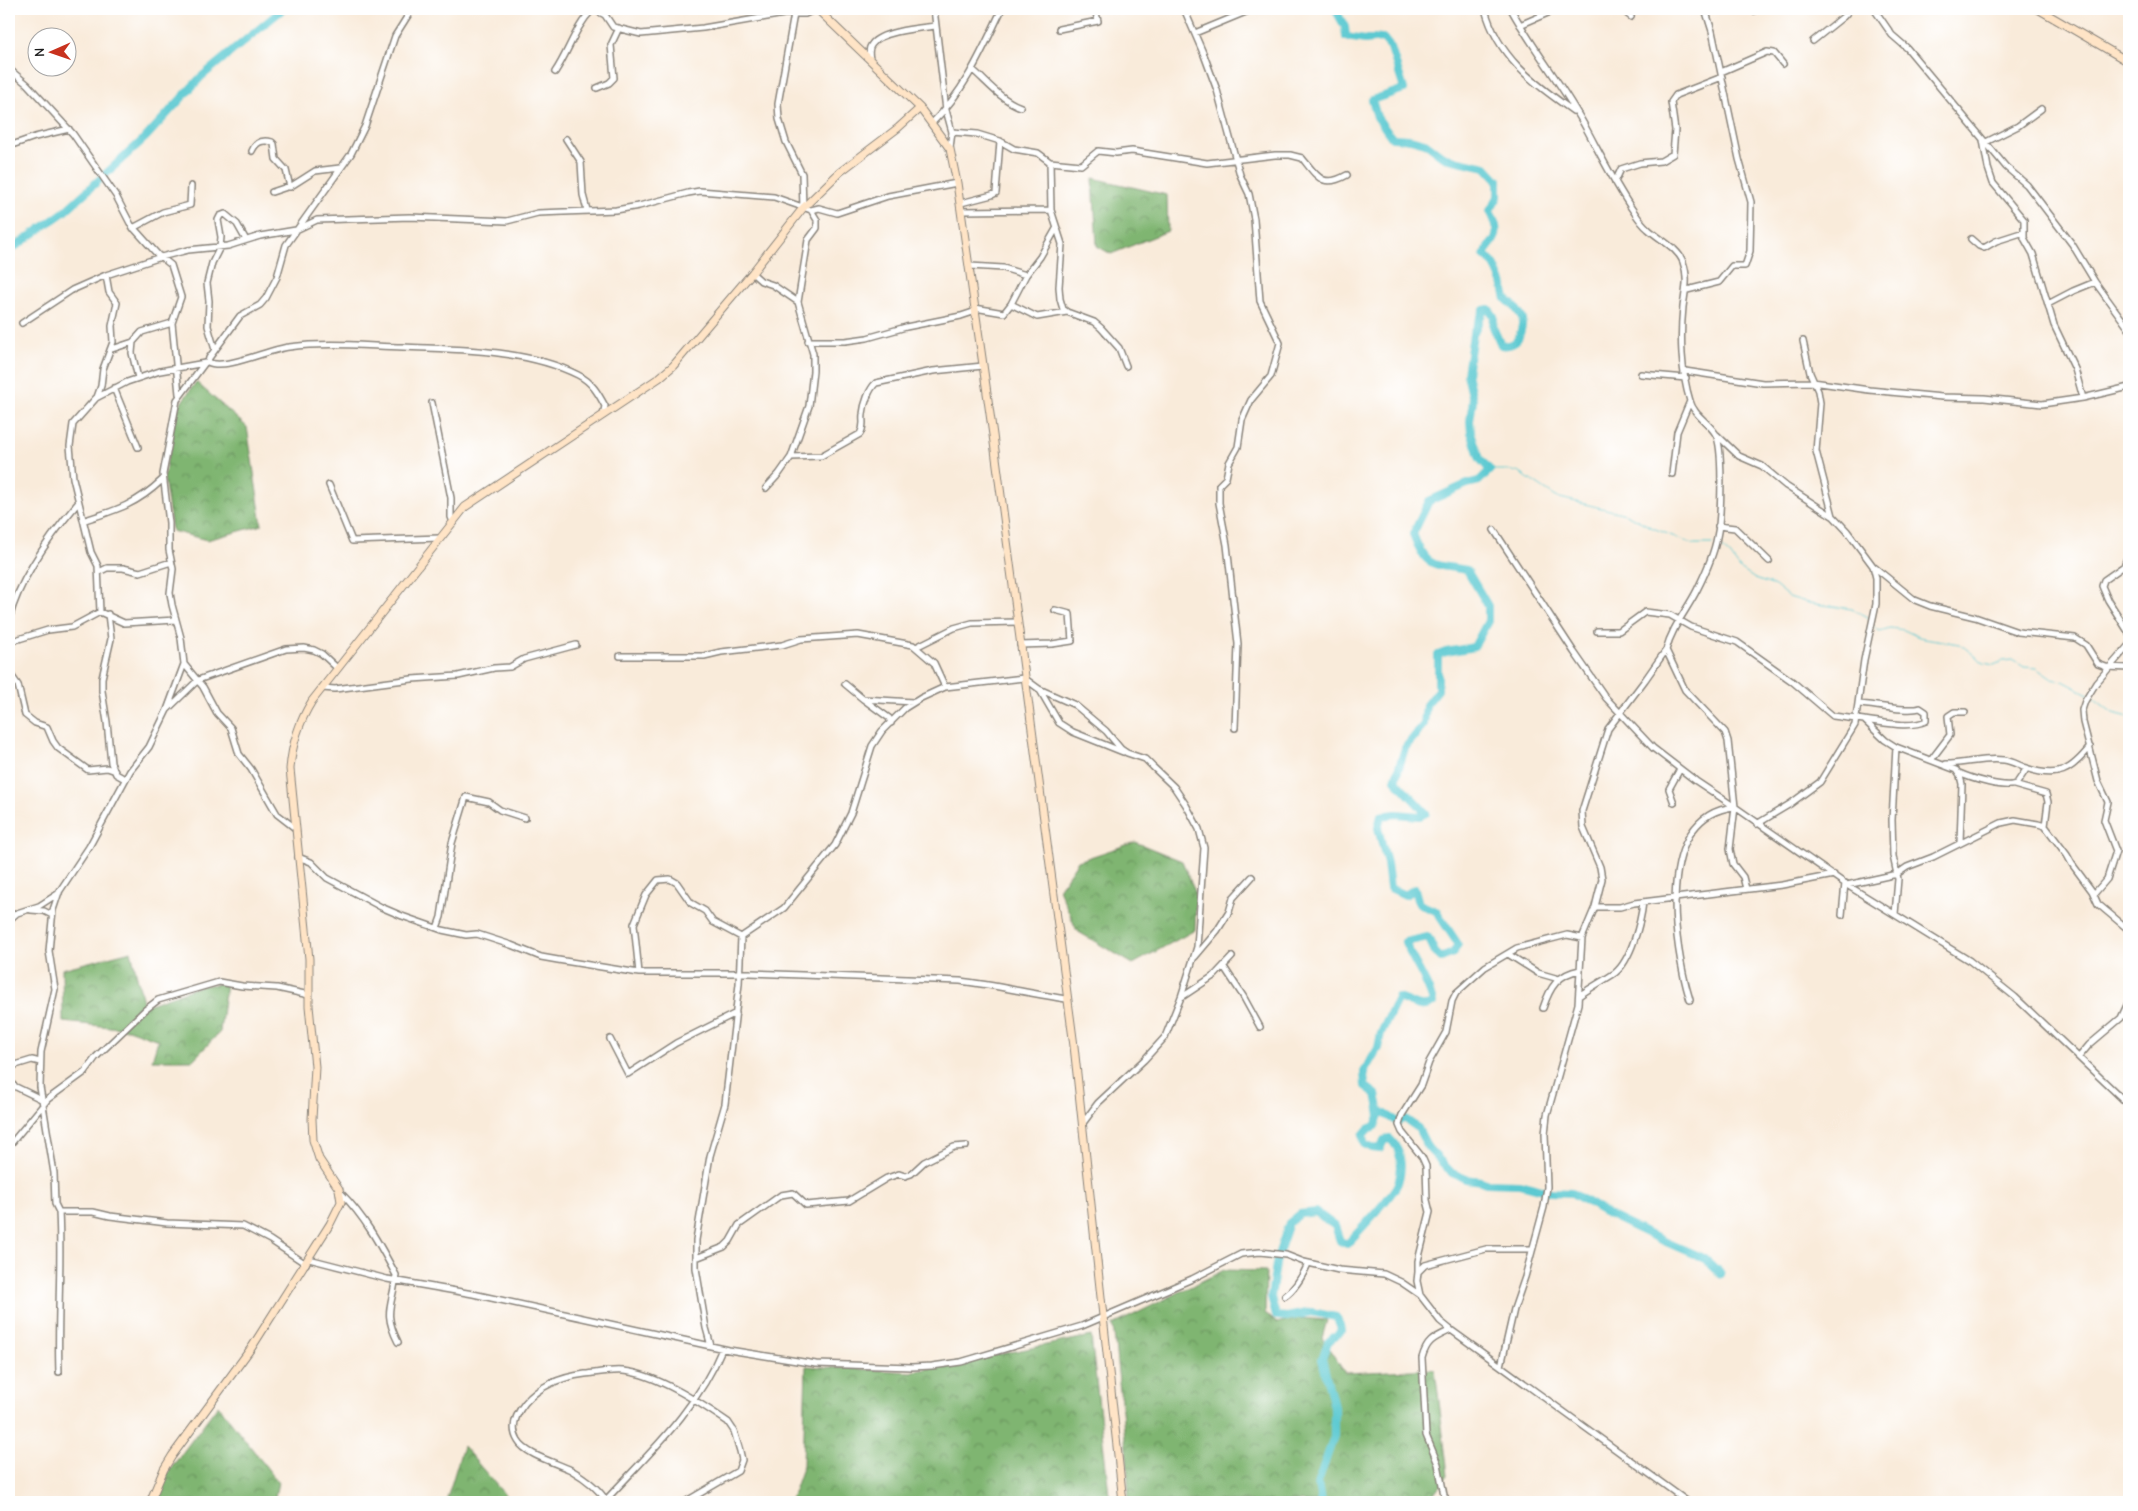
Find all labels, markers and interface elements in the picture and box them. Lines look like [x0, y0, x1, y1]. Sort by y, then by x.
north arrow [28, 28, 78, 78]
text: N [31, 48, 48, 57]

